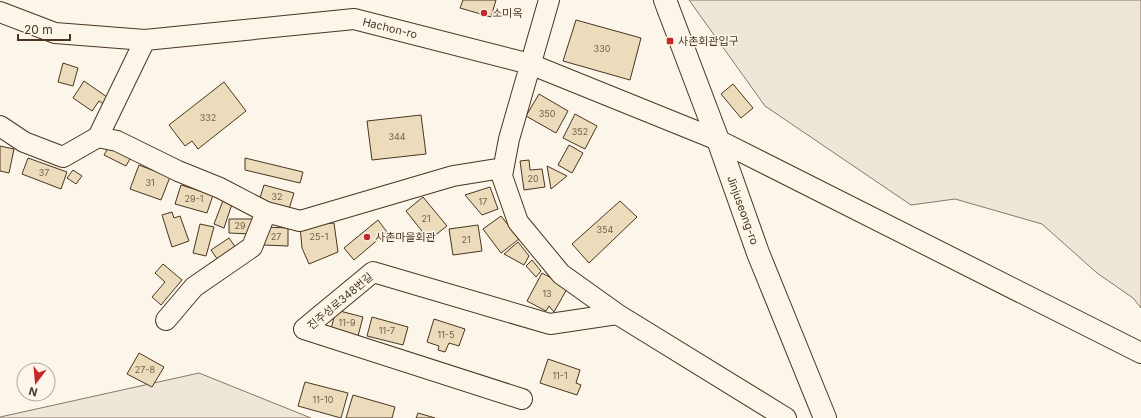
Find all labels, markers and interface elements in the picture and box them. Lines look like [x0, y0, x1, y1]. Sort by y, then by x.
place label: 소미옥 [492, 6, 522, 20]
marker: 소미옥 [479, 8, 489, 18]
street label: Hachon-ro [361, 14, 419, 42]
scale bar [18, 16, 70, 42]
text: 20 m [24, 22, 53, 37]
place label: 사촌회관입구 [678, 34, 739, 48]
marker: 사촌회관입구 [665, 36, 675, 46]
house number: 330 [594, 43, 611, 54]
house number: 350 [539, 108, 556, 119]
house number: 332 [200, 112, 216, 123]
house number: 352 [572, 126, 588, 137]
house number: 344 [388, 131, 406, 142]
house number: 37 [39, 167, 49, 178]
house number: 20 [527, 173, 539, 184]
street label: Jinjuseong-ro [724, 174, 762, 247]
house number: 31 [145, 177, 155, 188]
house number: 32 [271, 191, 283, 202]
house number: 29-1 [185, 193, 203, 204]
house number: 17 [479, 196, 487, 207]
house number: 21 [421, 213, 431, 224]
house number: 29 [234, 220, 246, 231]
house number: 354 [597, 224, 614, 235]
place label: 사촌마을회관 [375, 230, 436, 244]
house number: 27 [271, 231, 281, 242]
house number: 25-1 [310, 231, 328, 242]
marker: 사촌마을회관 [362, 232, 372, 242]
house number: 21 [461, 234, 471, 245]
street label: 진주성로348번길 [304, 269, 376, 333]
house number: 13 [542, 288, 552, 299]
house number: 11-9 [338, 317, 356, 328]
house number: 11-7 [379, 325, 395, 336]
house number: 11-5 [438, 329, 454, 340]
north arrow [16, 362, 56, 402]
house number: 27-8 [135, 364, 156, 375]
house number: 11-1 [552, 370, 568, 381]
text: N [27, 384, 39, 399]
house number: 11-10 [313, 394, 334, 405]

